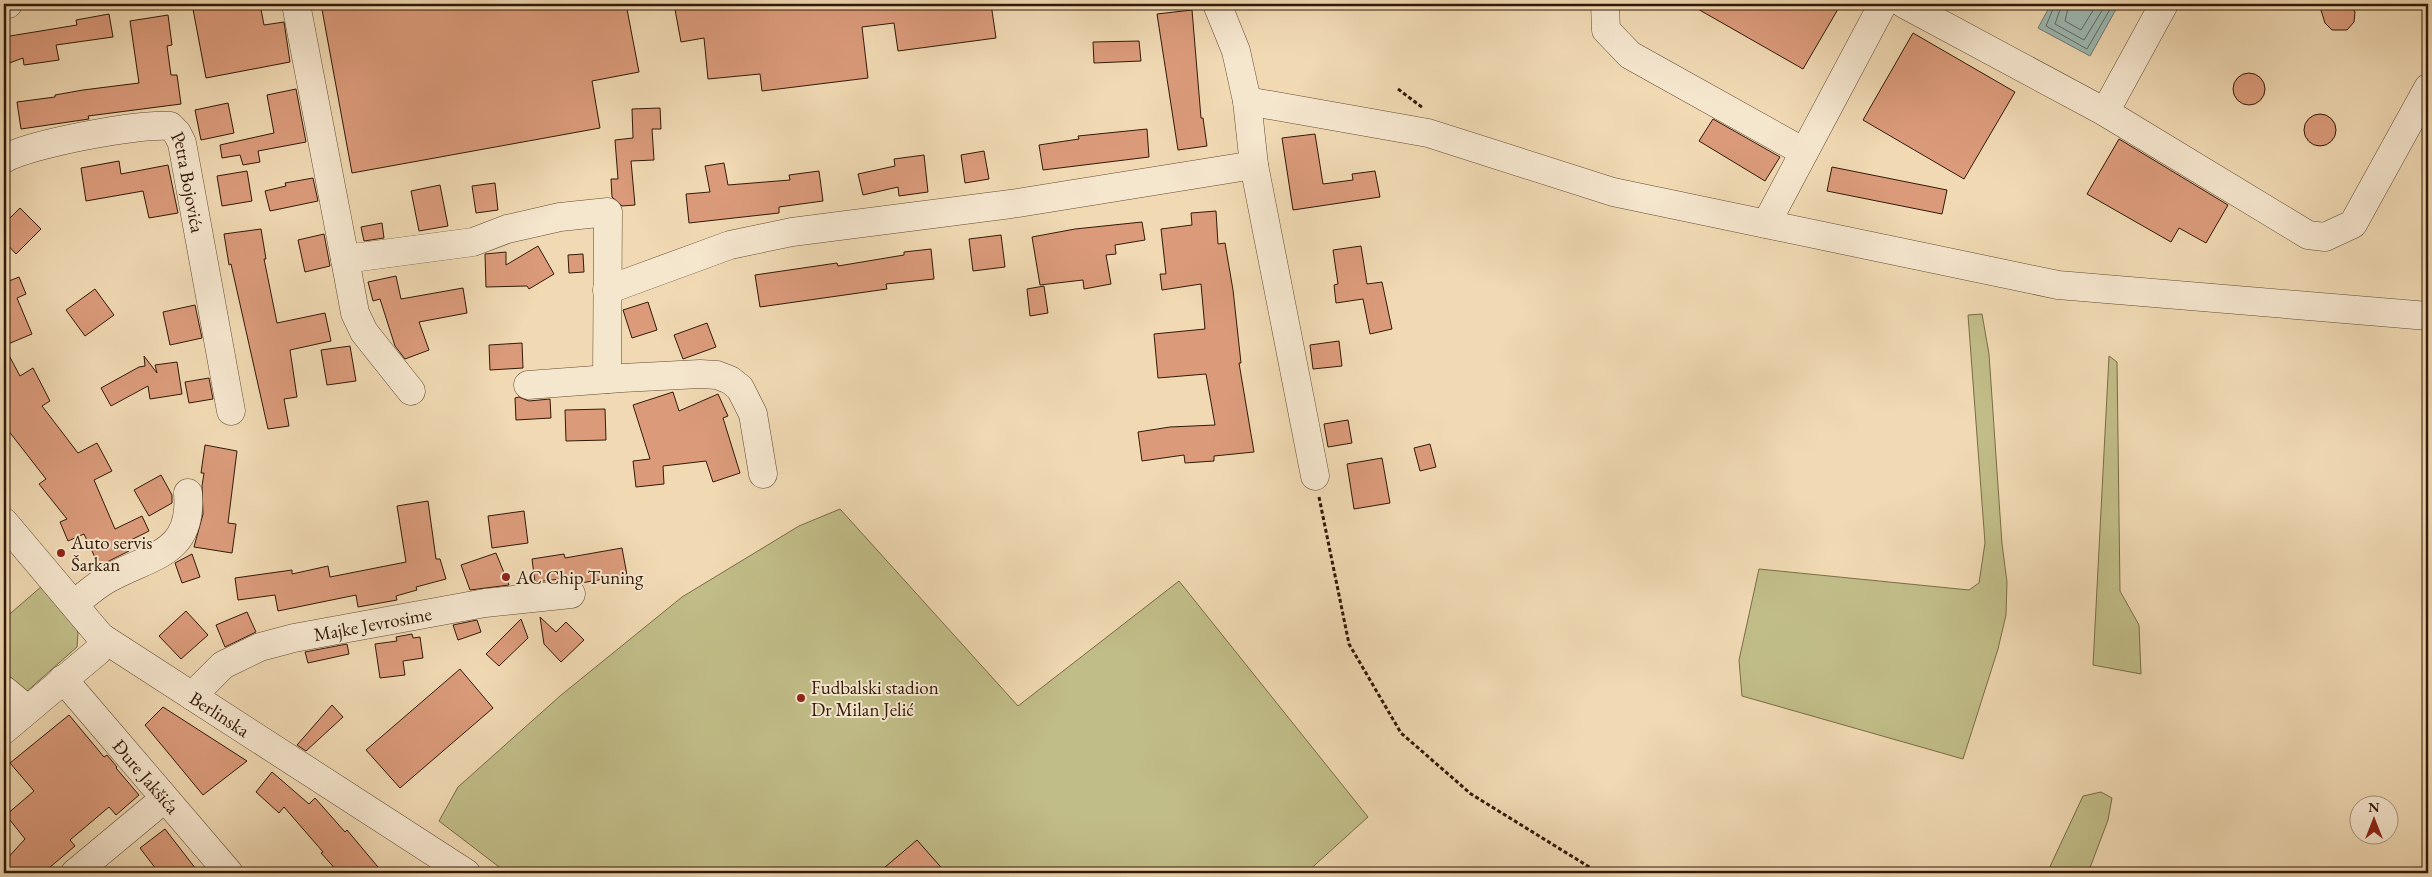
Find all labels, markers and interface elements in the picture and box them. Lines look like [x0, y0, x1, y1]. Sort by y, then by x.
street label: Petra Bojovića [166, 127, 211, 235]
place label: Auto servis Šarkan [70, 530, 152, 577]
marker: Auto servis Šarkan [55, 547, 67, 559]
place label: AC Chip Tuning [515, 565, 644, 590]
marker: AC Chip Tuning [500, 571, 512, 583]
street label: Majke Jevrosime [311, 601, 434, 647]
place label: Fudbalski stadion Dr Milan Jelić [811, 675, 939, 722]
street label: Berlinska [185, 685, 255, 743]
marker: Fudbalski stadion Dr Milan Jelić [795, 692, 807, 704]
street label: Đure Jakšića [107, 734, 185, 819]
north arrow [2350, 794, 2400, 844]
text: N [2368, 798, 2380, 816]

